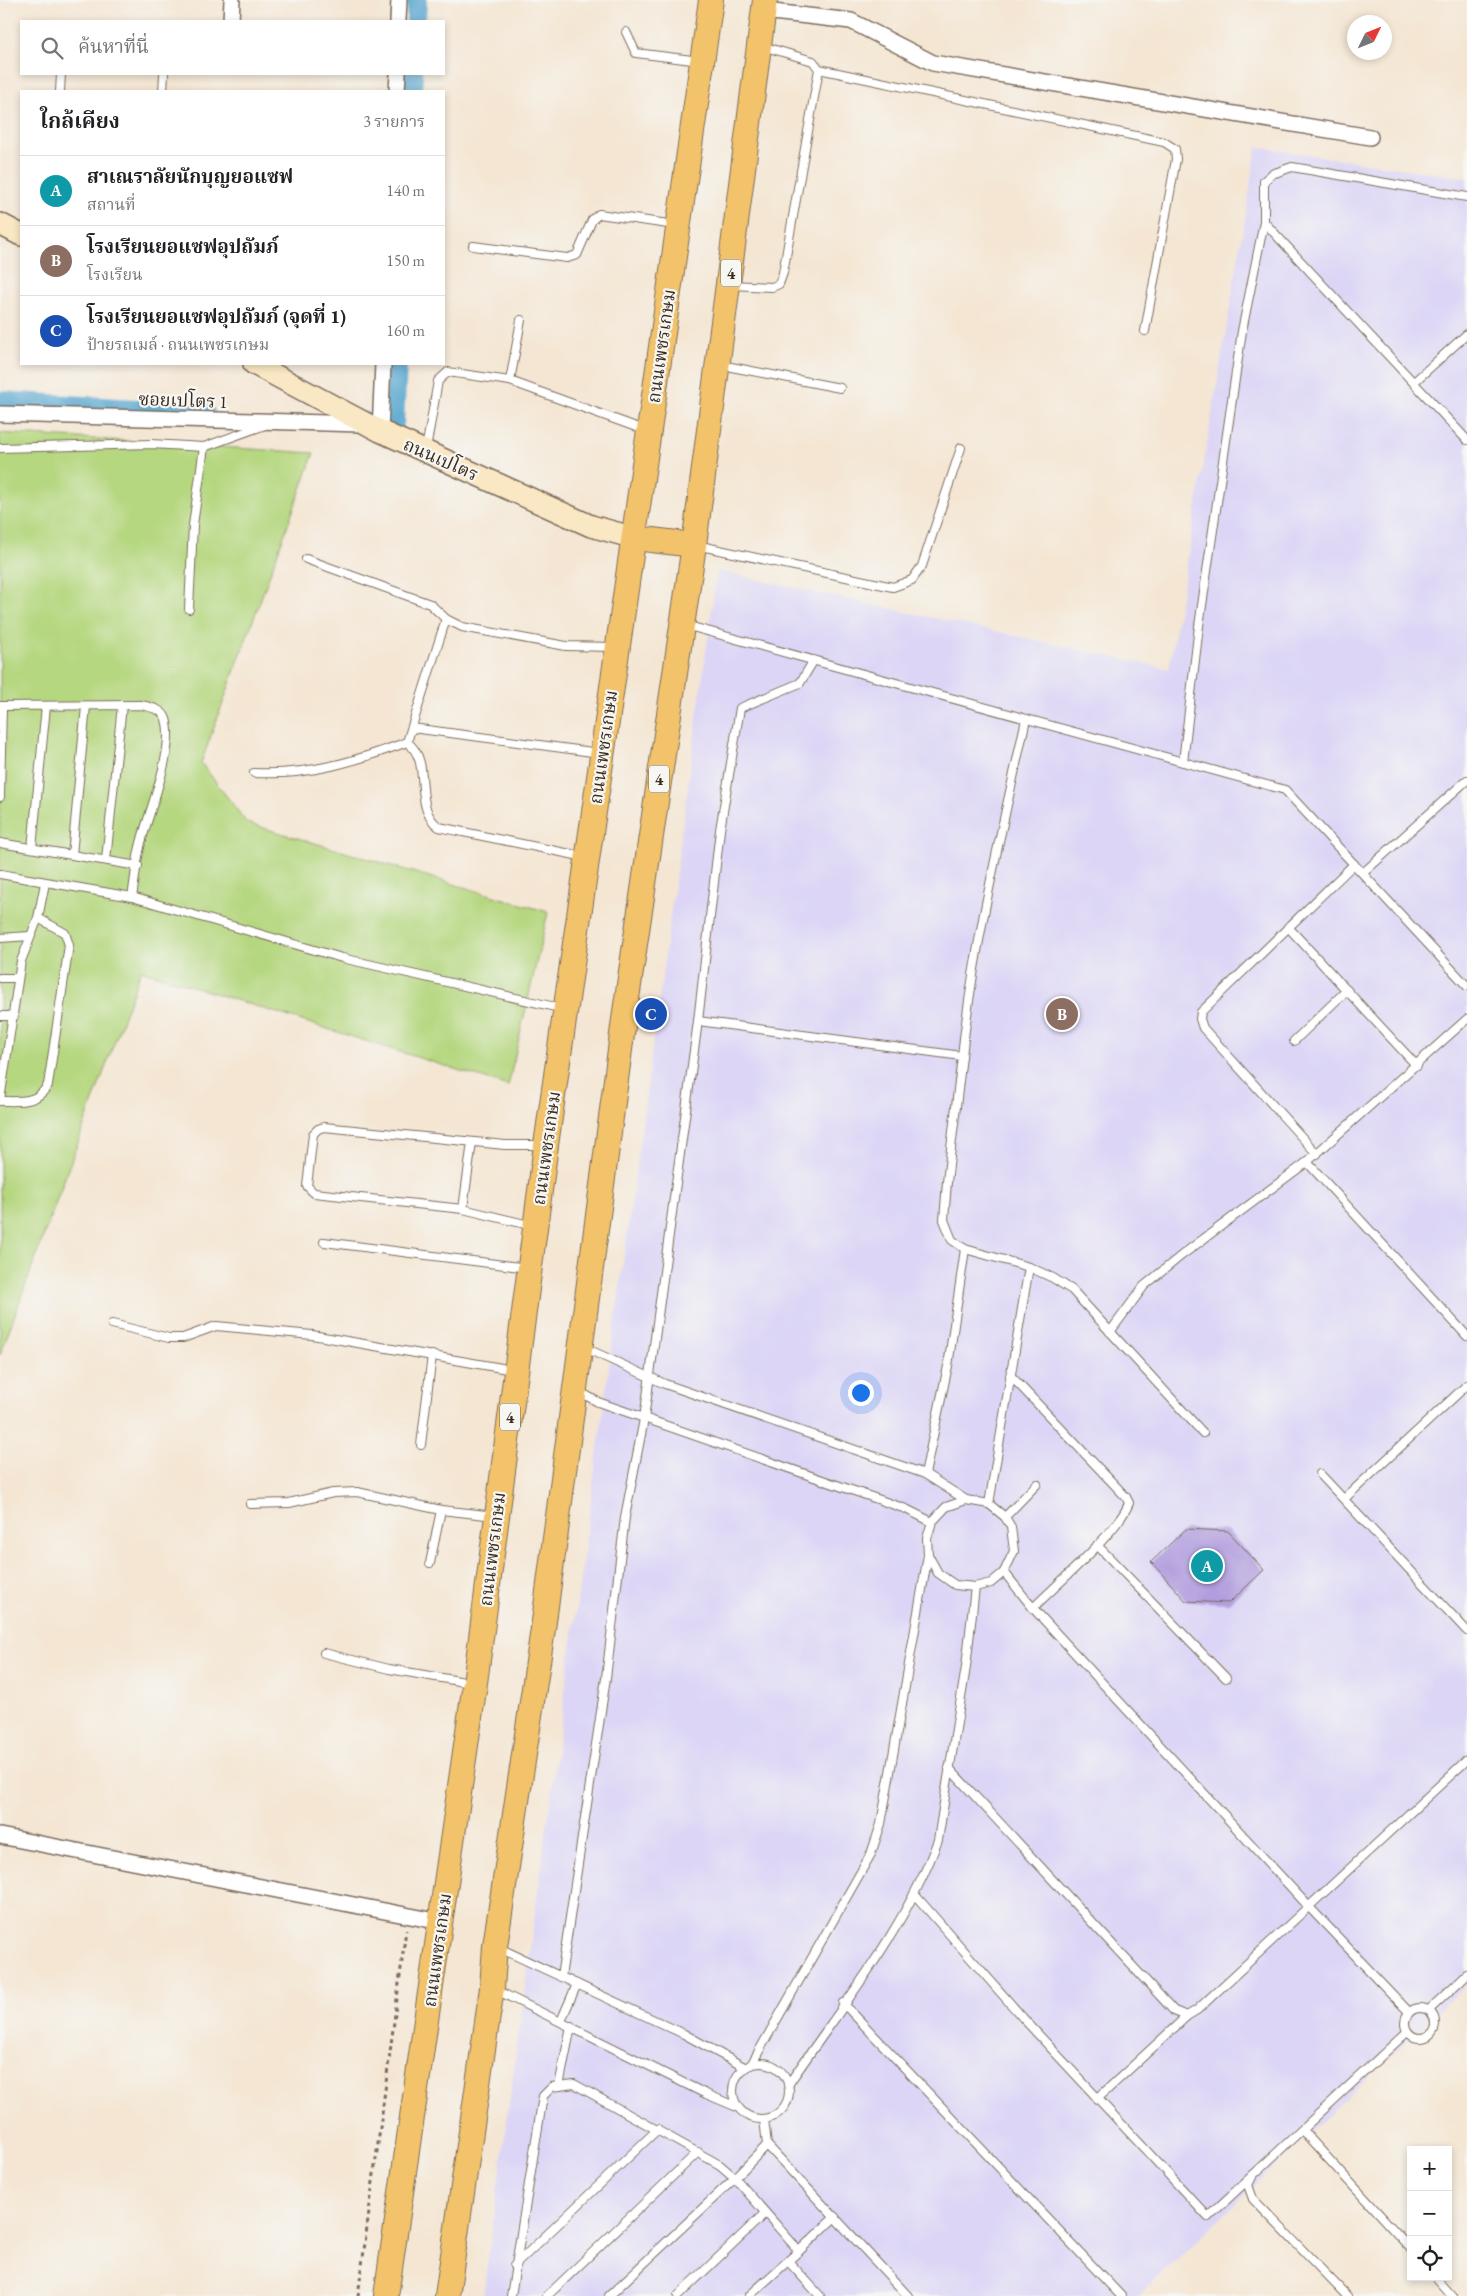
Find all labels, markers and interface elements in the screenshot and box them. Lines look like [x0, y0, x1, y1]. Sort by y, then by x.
north arrow [1347, 15, 1392, 60]
search box [20, 20, 445, 75]
icon: search [38, 34, 66, 62]
text: ค้นหาที่นี่ [78, 34, 149, 59]
text: ใกล้เคียง [40, 107, 120, 134]
text: 3 รายการ [363, 111, 425, 132]
text: สาเณราลัยนักบุญยอแซฟ [87, 164, 293, 189]
text: A [50, 180, 62, 201]
text: 140 m [386, 180, 425, 201]
text: สถานที่ [87, 194, 135, 215]
text: โรงเรียนยอแซฟอุปถัมภ์ [87, 234, 279, 259]
text: B [51, 250, 61, 271]
text: 150 m [386, 250, 425, 271]
road number: 4 [721, 260, 741, 286]
text: โรงเรียน [87, 264, 143, 285]
street label: ถนนเพชรเกษม [642, 288, 680, 404]
text: โรงเรียนยอแซฟอุปถัมภ์ (จุดที่ 1) [87, 304, 346, 329]
text: C [50, 320, 62, 341]
text: 160 m [386, 320, 425, 341]
text: ป้ายรถเมล์ · ถนนเพชรเกษม [87, 334, 269, 355]
street label: ซอยเปโตร 1 [138, 386, 228, 413]
street label: ถนนเปโตร [400, 431, 482, 486]
street label: ถนนเพชรเกษม [584, 689, 622, 805]
road number: 4 [649, 766, 669, 792]
pin: C [635, 995, 667, 1033]
pin: B [1046, 995, 1078, 1033]
street label: ถนนเพชรเกษม [527, 1090, 565, 1206]
your location [848, 1380, 874, 1406]
road number: 4 [500, 1404, 520, 1430]
street label: ถนนเพชรเกษม [474, 1491, 510, 1607]
pin: A [1191, 1547, 1223, 1585]
street label: ถนนเพชรเกษม [418, 1892, 456, 2008]
map controls [1407, 2146, 1452, 2281]
button: + [1407, 2146, 1452, 2191]
button: − [1407, 2191, 1452, 2236]
button: locate [1407, 2236, 1452, 2281]

